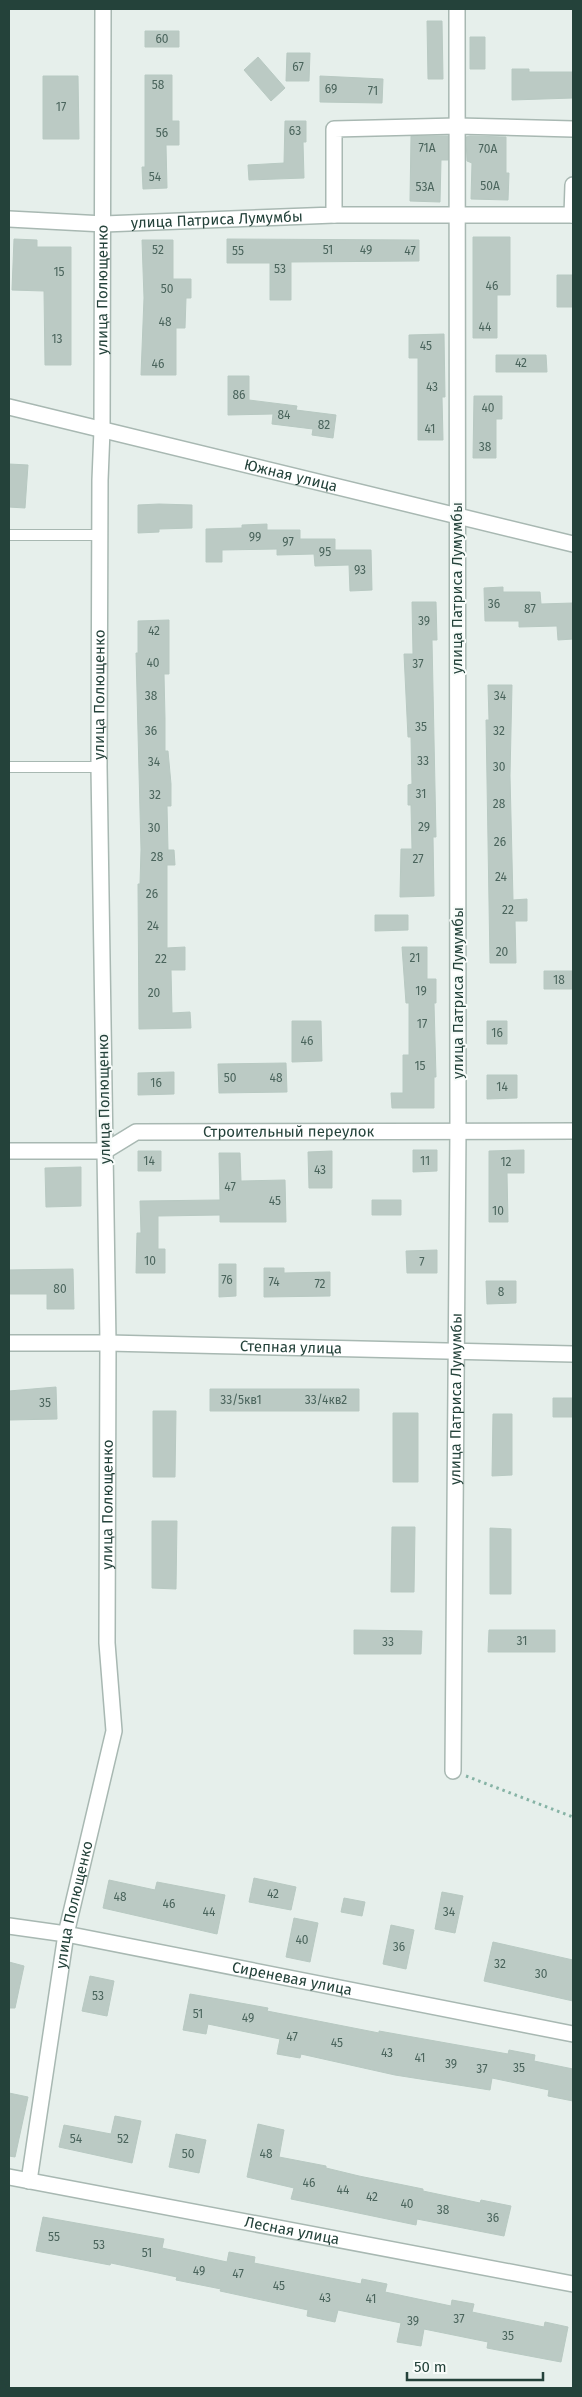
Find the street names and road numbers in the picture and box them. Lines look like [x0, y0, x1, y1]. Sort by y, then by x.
street label: улица Патриса Лумумбы [130, 207, 303, 232]
street label: улица Полющенко [93, 225, 111, 355]
street label: Южная улица [242, 455, 339, 495]
street label: улица Патриса Лумумбы [448, 502, 466, 674]
street label: улица Полющенко [90, 630, 108, 760]
street label: улица Патриса Лумумбы [449, 907, 467, 1079]
street label: улица Полющенко [94, 1034, 114, 1164]
street label: Строительный переулок [203, 1122, 375, 1141]
street label: улица Патриса Лумумбы [446, 1313, 466, 1485]
street label: Степная улица [240, 1337, 342, 1358]
street label: улица Полющенко [98, 1439, 117, 1570]
street label: улица Полющенко [52, 1839, 97, 1970]
street label: Сиреневая улица [231, 1958, 354, 1999]
street label: Лесная улица [243, 2213, 341, 2249]

